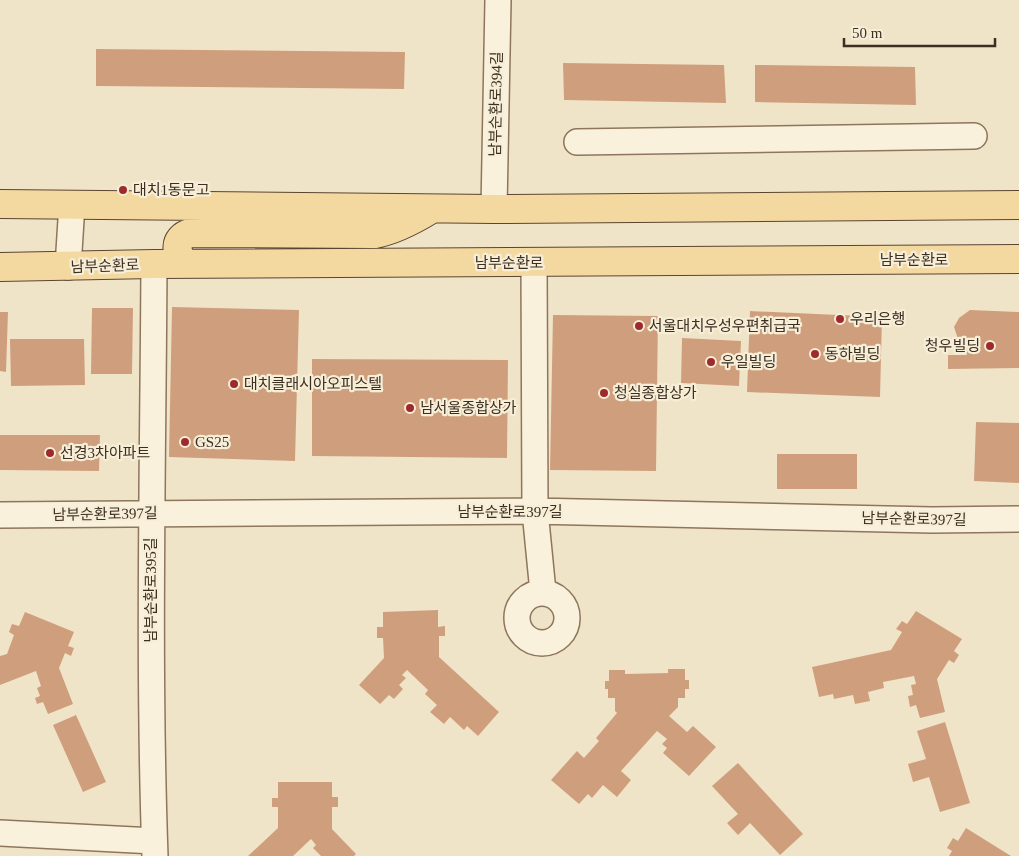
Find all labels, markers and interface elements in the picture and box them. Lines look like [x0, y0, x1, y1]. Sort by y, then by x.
scale bar [844, 15, 995, 47]
text: 50 m [852, 25, 883, 41]
street label: 남부순환로394길 [486, 51, 505, 157]
place label: 대치1동문고 [133, 182, 210, 198]
marker: 대치1동문고 [117, 184, 129, 196]
street label: 남부순환로 [879, 251, 949, 268]
street label: 남부순환로 [474, 254, 544, 271]
street label: 남부순환로 [70, 256, 140, 275]
place label: 우리은행 [850, 311, 905, 327]
marker: 우리은행 [834, 313, 846, 325]
place label: 서울대치우성우편취급국 [649, 317, 801, 334]
marker: 서울대치우성우편취급국 [633, 320, 645, 332]
place label: 청우빌딩 [925, 338, 980, 354]
marker: 청우빌딩 [984, 340, 996, 352]
place label: 동하빌딩 [825, 346, 880, 362]
marker: 동하빌딩 [809, 348, 821, 360]
place label: 우일빌딩 [721, 354, 776, 370]
marker: 우일빌딩 [705, 356, 717, 368]
place label: 대치클래시아오피스텔 [244, 376, 382, 392]
marker: 대치클래시아오피스텔 [228, 378, 240, 390]
place label: 청실종합상가 [614, 385, 697, 401]
marker: 청실종합상가 [598, 387, 610, 399]
place label: 남서울종합상가 [420, 400, 517, 416]
marker: 남서울종합상가 [404, 402, 416, 414]
place label: GS25 [195, 434, 229, 450]
marker: GS25 [179, 436, 191, 448]
place label: 선경3차아파트 [60, 445, 151, 461]
marker: 선경3차아파트 [44, 447, 56, 459]
street label: 남부순환로397길 [457, 503, 563, 520]
street label: 남부순환로397길 [52, 504, 158, 523]
street label: 남부순환로397길 [861, 509, 967, 528]
street label: 남부순환로395길 [142, 537, 159, 643]

